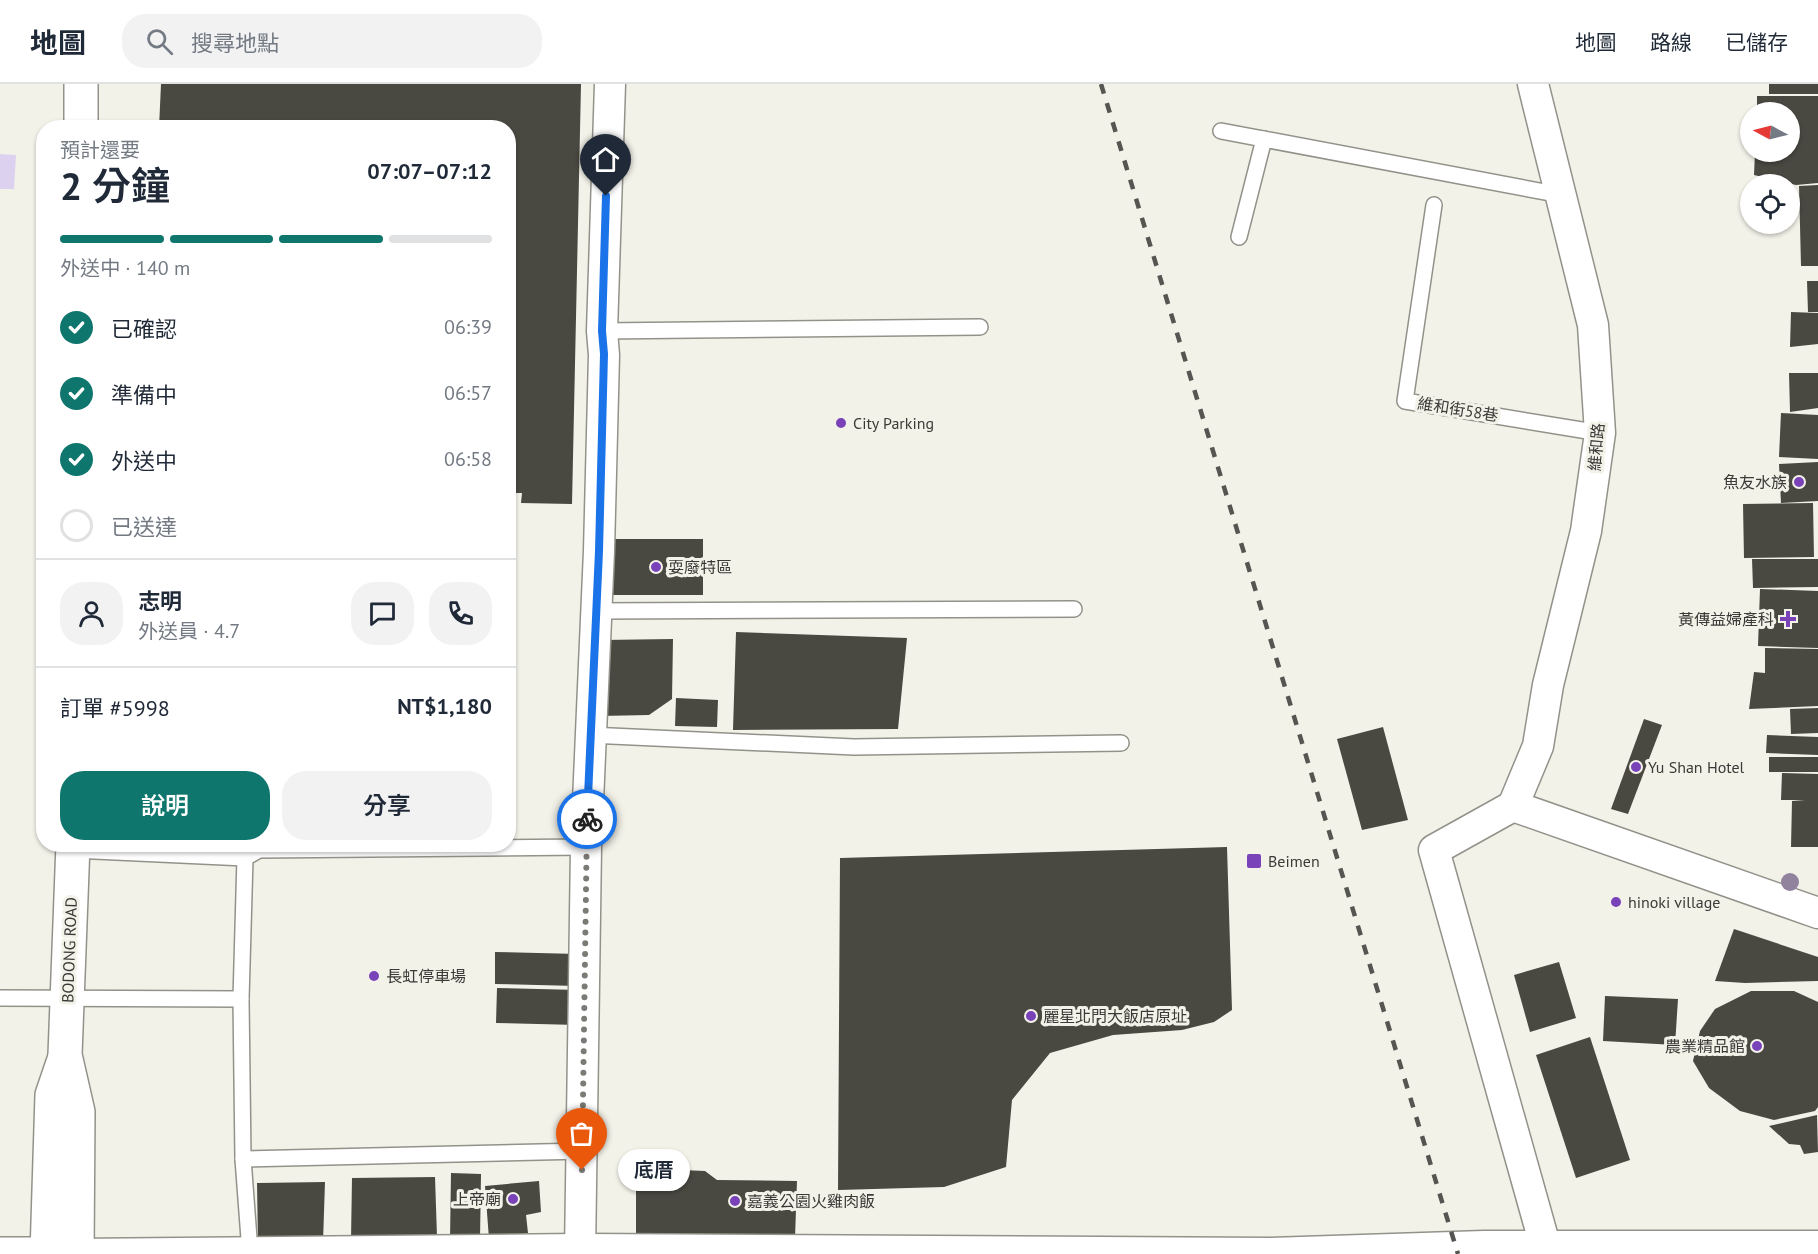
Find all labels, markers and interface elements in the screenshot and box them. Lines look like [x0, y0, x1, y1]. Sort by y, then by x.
search box [122, 14, 542, 68]
text: 地圖 [30, 24, 86, 61]
icon: search [143, 25, 176, 58]
text: 搜尋地點 [191, 29, 279, 57]
text: 地圖 [1575, 29, 1617, 56]
text: 路線 [1650, 29, 1692, 56]
text: 已儲存 [1725, 29, 1788, 56]
north arrow [1740, 102, 1800, 162]
map controls [1740, 102, 1800, 234]
pin [580, 134, 631, 196]
text: 預計還要 [60, 137, 140, 163]
icon: home [589, 143, 622, 176]
text: 07:07–07:12 [367, 157, 492, 185]
text: 2 分鐘 [60, 160, 170, 211]
button: locate [1740, 174, 1800, 234]
text: 外送中 · 140 m [60, 255, 190, 281]
icon: check [60, 311, 93, 344]
text: 06:39 [444, 314, 492, 340]
text: 已確認 [111, 315, 177, 343]
icon: check [60, 377, 93, 410]
text: 06:57 [444, 380, 492, 406]
text: 準備中 [111, 381, 177, 409]
street label: 維和街58巷 [1416, 393, 1500, 425]
place label: City Parking [853, 413, 934, 433]
marker: City Parking [834, 416, 848, 430]
street label: 維和路 [1584, 422, 1608, 472]
icon: check [60, 443, 93, 476]
text: 06:58 [444, 446, 492, 472]
text: 外送中 [111, 447, 177, 475]
place label: 魚友水族 [1723, 472, 1787, 492]
marker: 魚友水族 [1792, 475, 1806, 489]
text: 已送達 [111, 513, 177, 541]
place label: 耍廢特區 [668, 557, 732, 577]
marker: 耍廢特區 [649, 560, 663, 574]
button: person [60, 582, 123, 645]
button: chat [351, 582, 414, 645]
button: phone [429, 582, 492, 645]
text: 志明 [138, 587, 182, 615]
place label: 黃傳益婦產科 [1678, 609, 1774, 629]
marker: 黃傳益婦產科 [1779, 610, 1797, 628]
text: 外送員 · 4.7 [138, 618, 240, 644]
text: NT$1,180 [397, 692, 492, 720]
text: 訂單 #5998 [60, 694, 170, 722]
place label: Yu Shan Hotel [1648, 757, 1745, 777]
marker: Yu Shan Hotel [1629, 760, 1643, 774]
button: 說明 [60, 771, 270, 840]
button: 分享 [282, 771, 492, 840]
courier [557, 789, 617, 849]
icon: bike [571, 803, 604, 836]
place label: Beimen [1268, 851, 1320, 871]
marker: Beimen [1245, 852, 1263, 870]
place label: hinoki village [1628, 892, 1720, 912]
marker: hinoki village [1609, 895, 1623, 909]
street label: BODONG ROAD [57, 897, 81, 1003]
place label: 長虹停車場 [386, 966, 466, 986]
marker: 長虹停車場 [367, 969, 381, 983]
place label: 麗星北門大飯店原址 [1043, 1006, 1187, 1026]
marker: 麗星北門大飯店原址 [1024, 1009, 1038, 1023]
place label: 農業精品館 [1665, 1036, 1745, 1056]
marker: 農業精品館 [1750, 1039, 1764, 1053]
pin [556, 1108, 607, 1170]
icon: bag [565, 1117, 598, 1150]
callout: 底厝 [618, 1149, 690, 1191]
text: 底厝 [634, 1157, 674, 1183]
place label: 上帝廟 [453, 1189, 501, 1209]
place label: 嘉義公園火雞肉飯 [747, 1191, 875, 1211]
marker: 上帝廟 [506, 1192, 520, 1206]
marker: 嘉義公園火雞肉飯 [728, 1194, 742, 1208]

